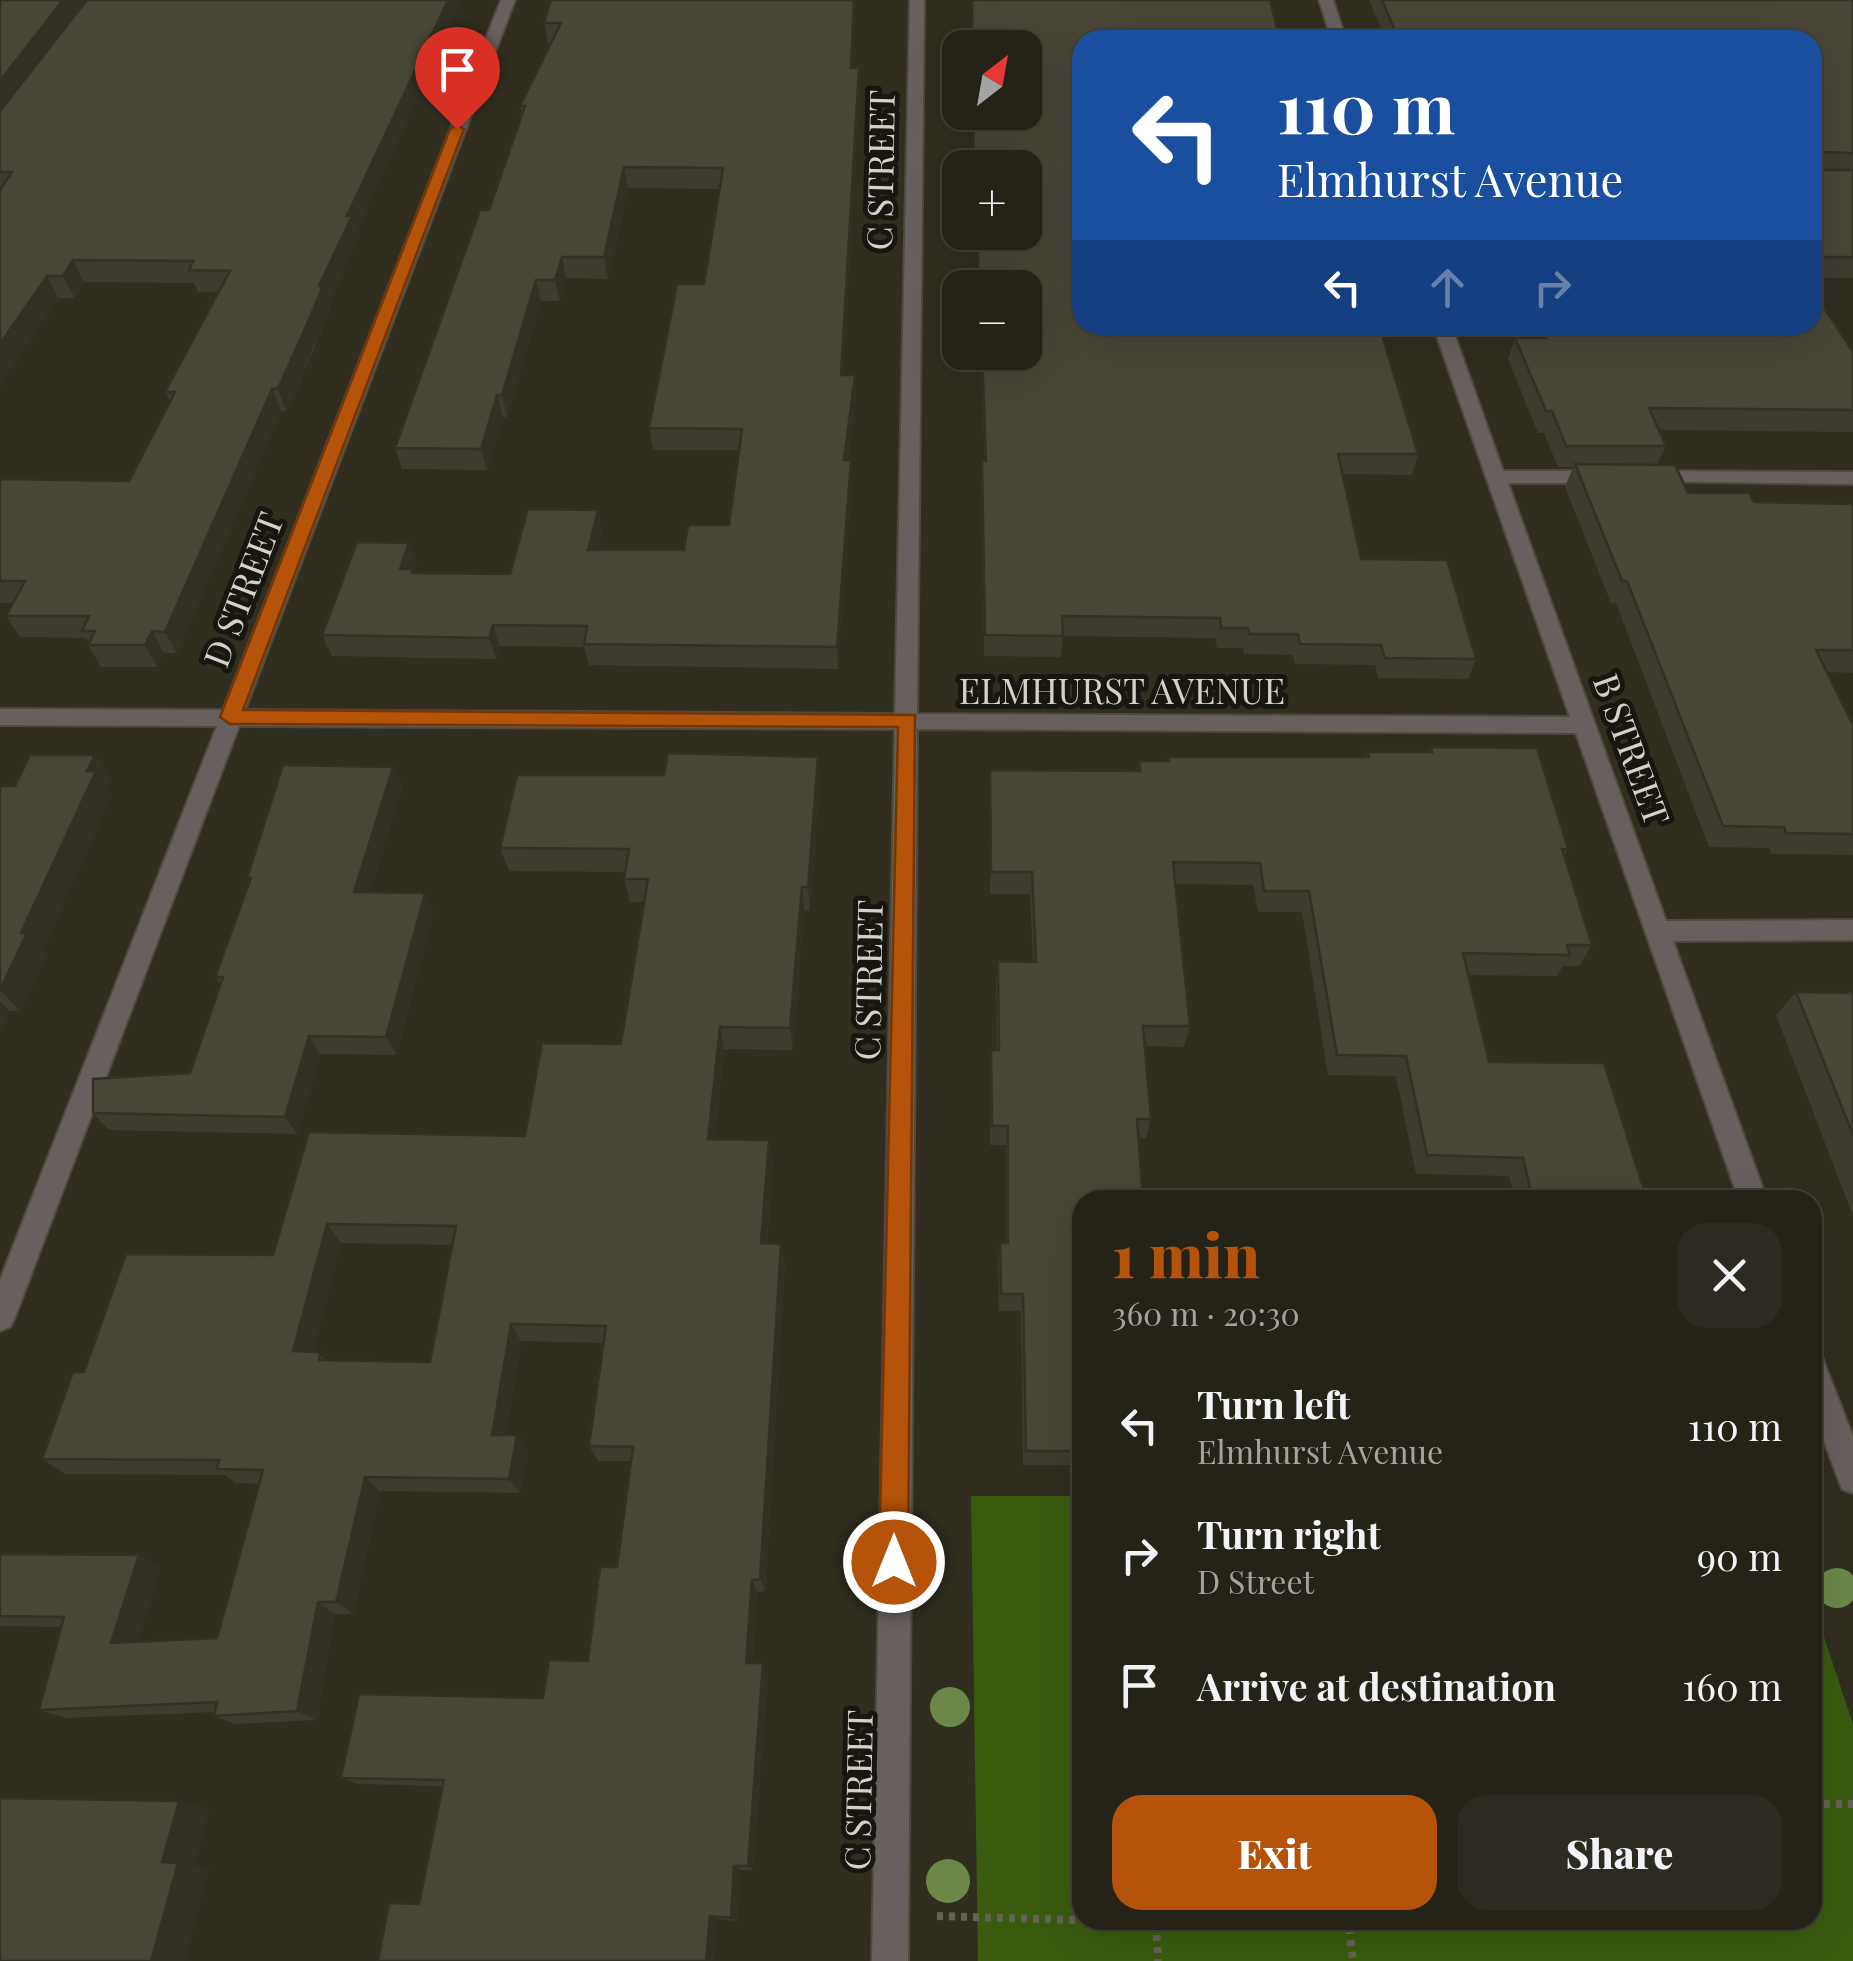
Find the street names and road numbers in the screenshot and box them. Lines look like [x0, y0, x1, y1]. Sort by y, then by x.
street label: C STREET [854, 89, 904, 251]
street label: D STREET [191, 505, 293, 673]
street label: ELMHURST AVENUE [959, 666, 1285, 713]
street label: B STREET [1584, 667, 1682, 831]
street label: C STREET [842, 899, 892, 1061]
street label: C STREET [832, 1709, 882, 1871]

